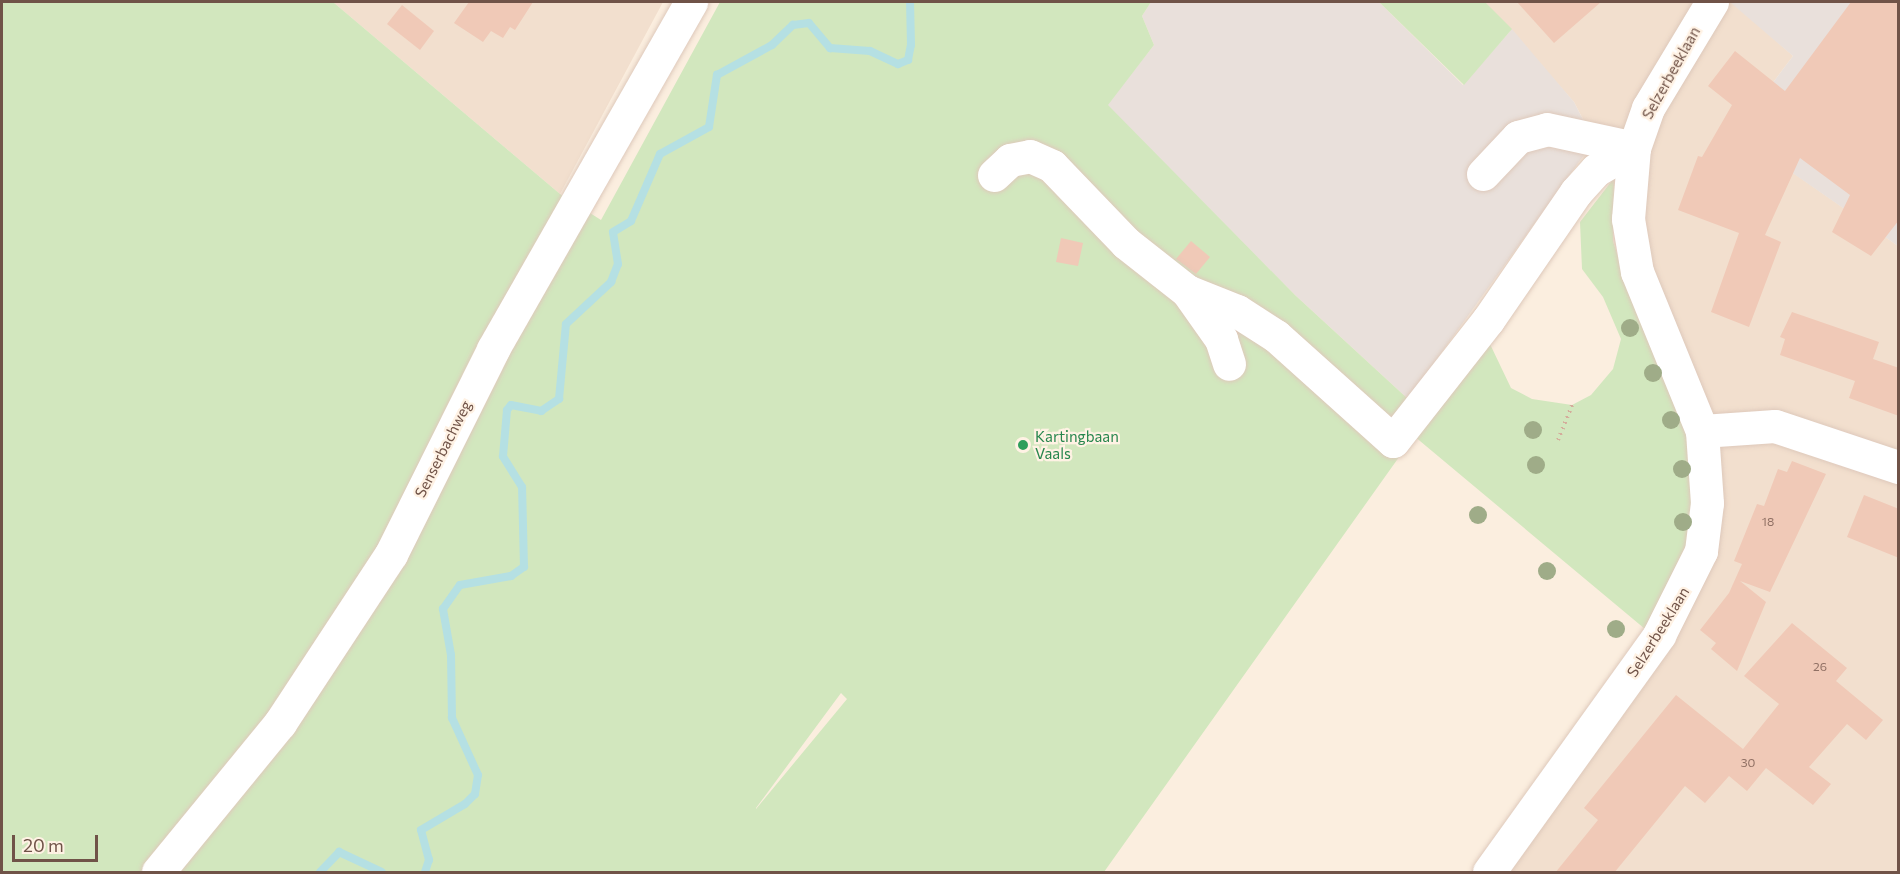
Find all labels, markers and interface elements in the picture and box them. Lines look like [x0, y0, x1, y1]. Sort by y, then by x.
street label: Selzerbeeklaan [1638, 24, 1704, 122]
street label: Senserbachweg [411, 398, 475, 500]
place label: Kartingbaan Vaals [1035, 427, 1119, 462]
marker: Kartingbaan Vaals [1016, 438, 1030, 452]
house number: 18 [1762, 515, 1774, 529]
street label: Selzerbeeklaan [1623, 584, 1693, 680]
house number: 26 [1813, 660, 1827, 674]
house number: 30 [1741, 756, 1755, 770]
scale bar [15, 823, 100, 861]
text: 20 m [23, 834, 64, 856]

